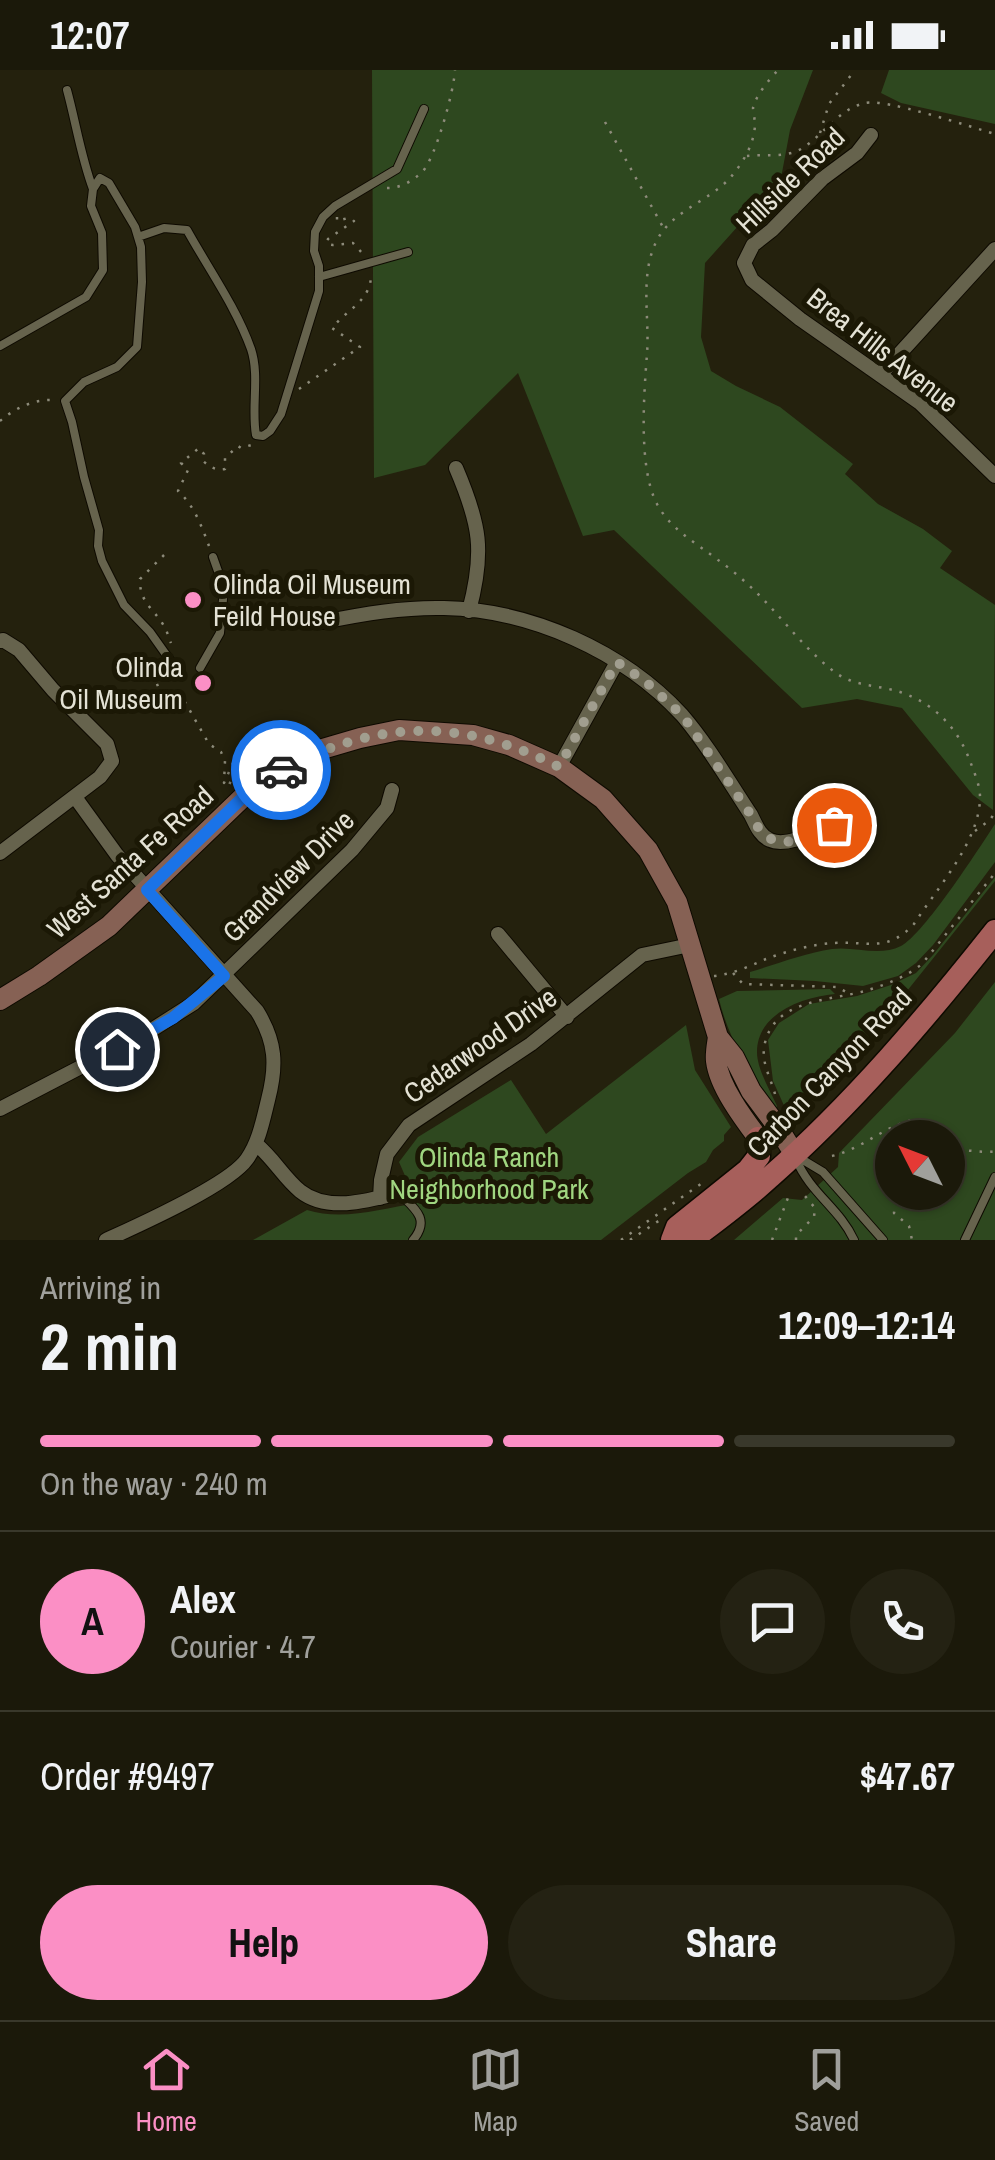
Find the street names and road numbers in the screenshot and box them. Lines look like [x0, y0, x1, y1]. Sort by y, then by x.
street label: Hillside Road [727, 118, 853, 242]
street label: Brea Hills Avenue [800, 279, 966, 421]
street label: West Santa Fe Road [39, 777, 221, 947]
street label: Grandview Drive [214, 802, 362, 950]
street label: Cedarwood Drive [396, 978, 564, 1112]
street label: Carbon Canyon Road [738, 979, 920, 1165]

